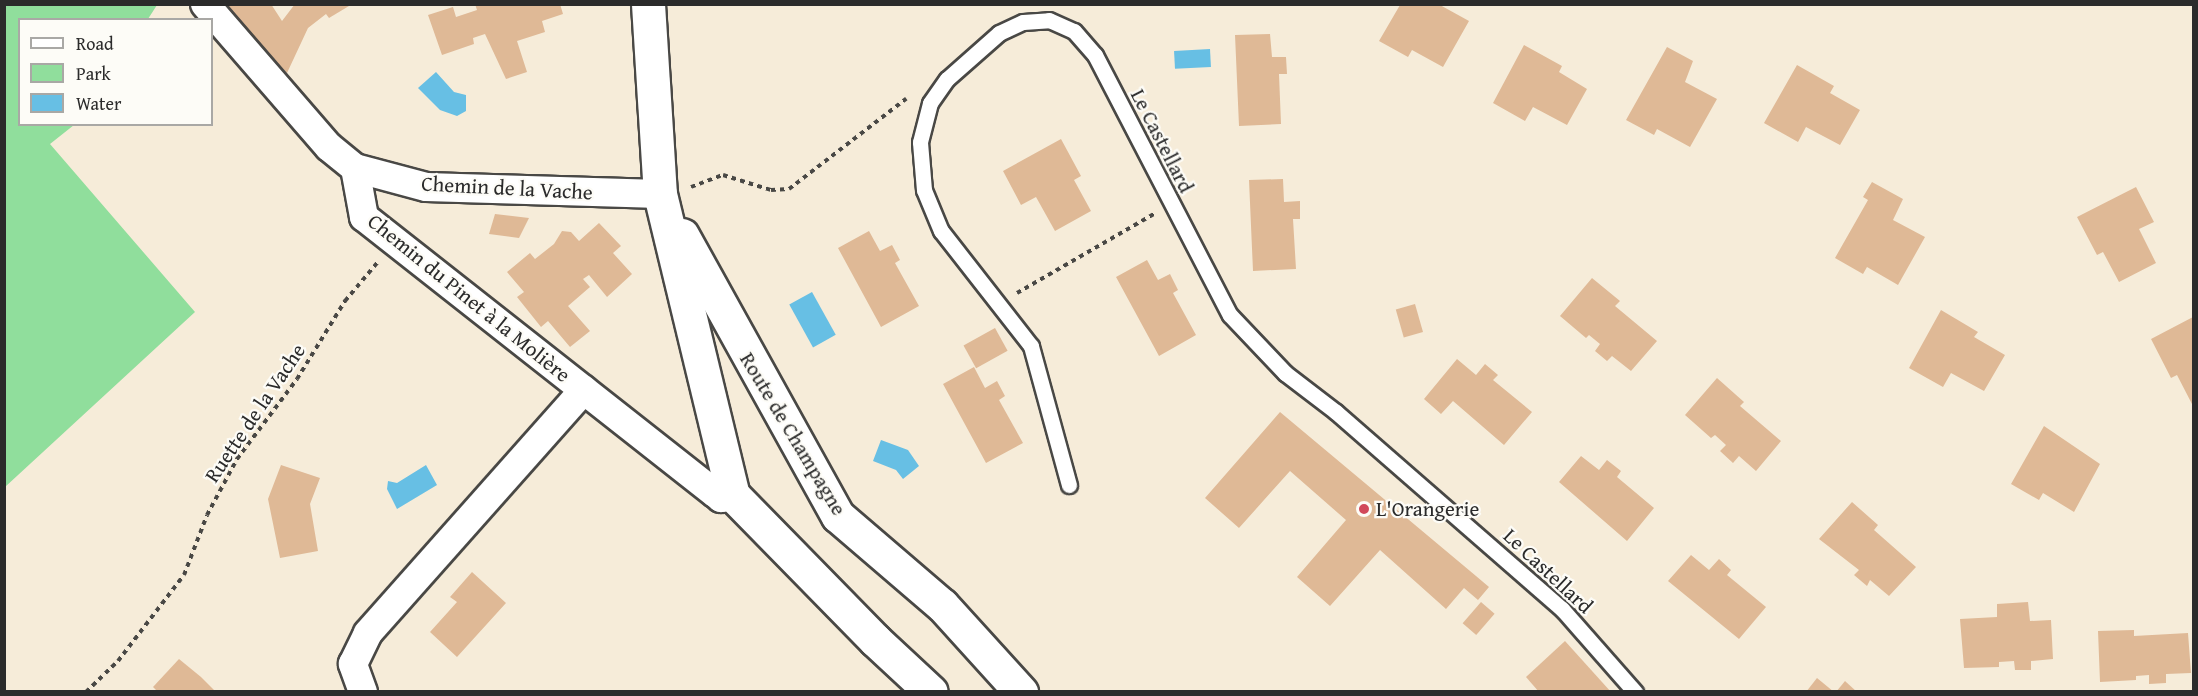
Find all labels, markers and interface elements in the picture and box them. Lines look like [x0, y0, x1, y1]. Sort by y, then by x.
legend [18, 18, 213, 126]
text: Road [76, 30, 114, 57]
text: Park [76, 60, 111, 87]
street label: Le Castellard [1125, 85, 1199, 197]
text: Water [76, 90, 121, 117]
street label: Chemin de la Vache [421, 171, 593, 205]
street label: Chemin du Pinet à la Molière [363, 208, 575, 388]
street label: Ruette de la Vache [199, 339, 311, 487]
street label: Route de Champagne [734, 348, 852, 520]
place label: L'Orangerie [1376, 496, 1479, 522]
marker: L'Orangerie [1357, 502, 1371, 516]
street label: Le Castellard [1498, 523, 1598, 619]

